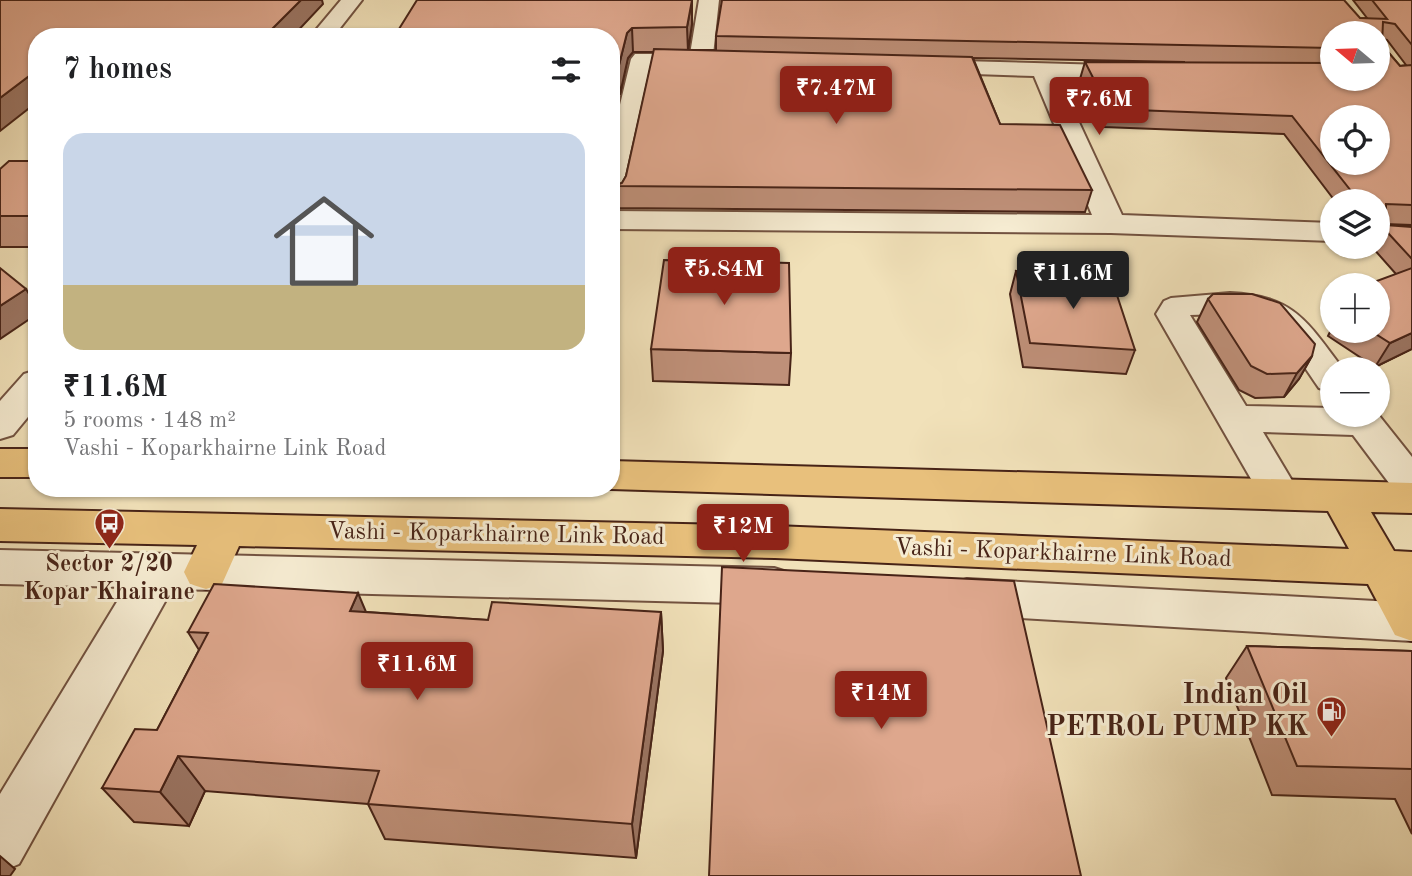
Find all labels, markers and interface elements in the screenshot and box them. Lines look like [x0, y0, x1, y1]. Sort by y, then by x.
north arrow [1320, 21, 1390, 91]
map controls [1320, 21, 1390, 427]
icon: filters [547, 51, 585, 89]
text: 7 homes [63, 55, 172, 85]
pin: ₹7.47M [779, 66, 893, 126]
text: ₹7.47M [796, 77, 876, 100]
pin: ₹7.6M [1050, 78, 1148, 137]
text: ₹7.6M [1066, 88, 1132, 111]
button: locate [1320, 105, 1390, 175]
icon: home [261, 178, 387, 304]
button: layers [1320, 189, 1390, 259]
pin: ₹5.84M [667, 247, 781, 307]
pin: ₹11.6M [1016, 252, 1130, 311]
text: ₹5.84M [684, 258, 764, 281]
text: ₹11.6M [1033, 262, 1113, 285]
button: + [1320, 273, 1390, 343]
button: − [1320, 357, 1390, 427]
text: ₹11.6M [63, 373, 167, 403]
text: 5 rooms · 148 m² [63, 409, 236, 432]
text: Vashi - Koparkhairne Link Road [63, 437, 386, 460]
pin: ₹12M [702, 504, 784, 564]
bus stop icon: Sector 2/20 Kopar Khairane [92, 506, 126, 550]
text: ₹12M [713, 515, 773, 538]
street label: Vashi - Koparkhairne Link Road [327, 520, 665, 550]
street label: Vashi - Koparkhairne Link Road [894, 536, 1232, 572]
place label: Sector 2/20 Kopar Khairane [23, 553, 195, 605]
pin: ₹11.6M [360, 642, 474, 702]
text: ₹11.6M [377, 653, 457, 676]
pin: ₹14M [840, 672, 922, 731]
text: ₹14M [851, 682, 911, 705]
place label: Indian Oil PETROL PUMP KK [1046, 682, 1308, 742]
fuel station icon: Indian Oil PETROL PUMP KK [1314, 695, 1348, 739]

